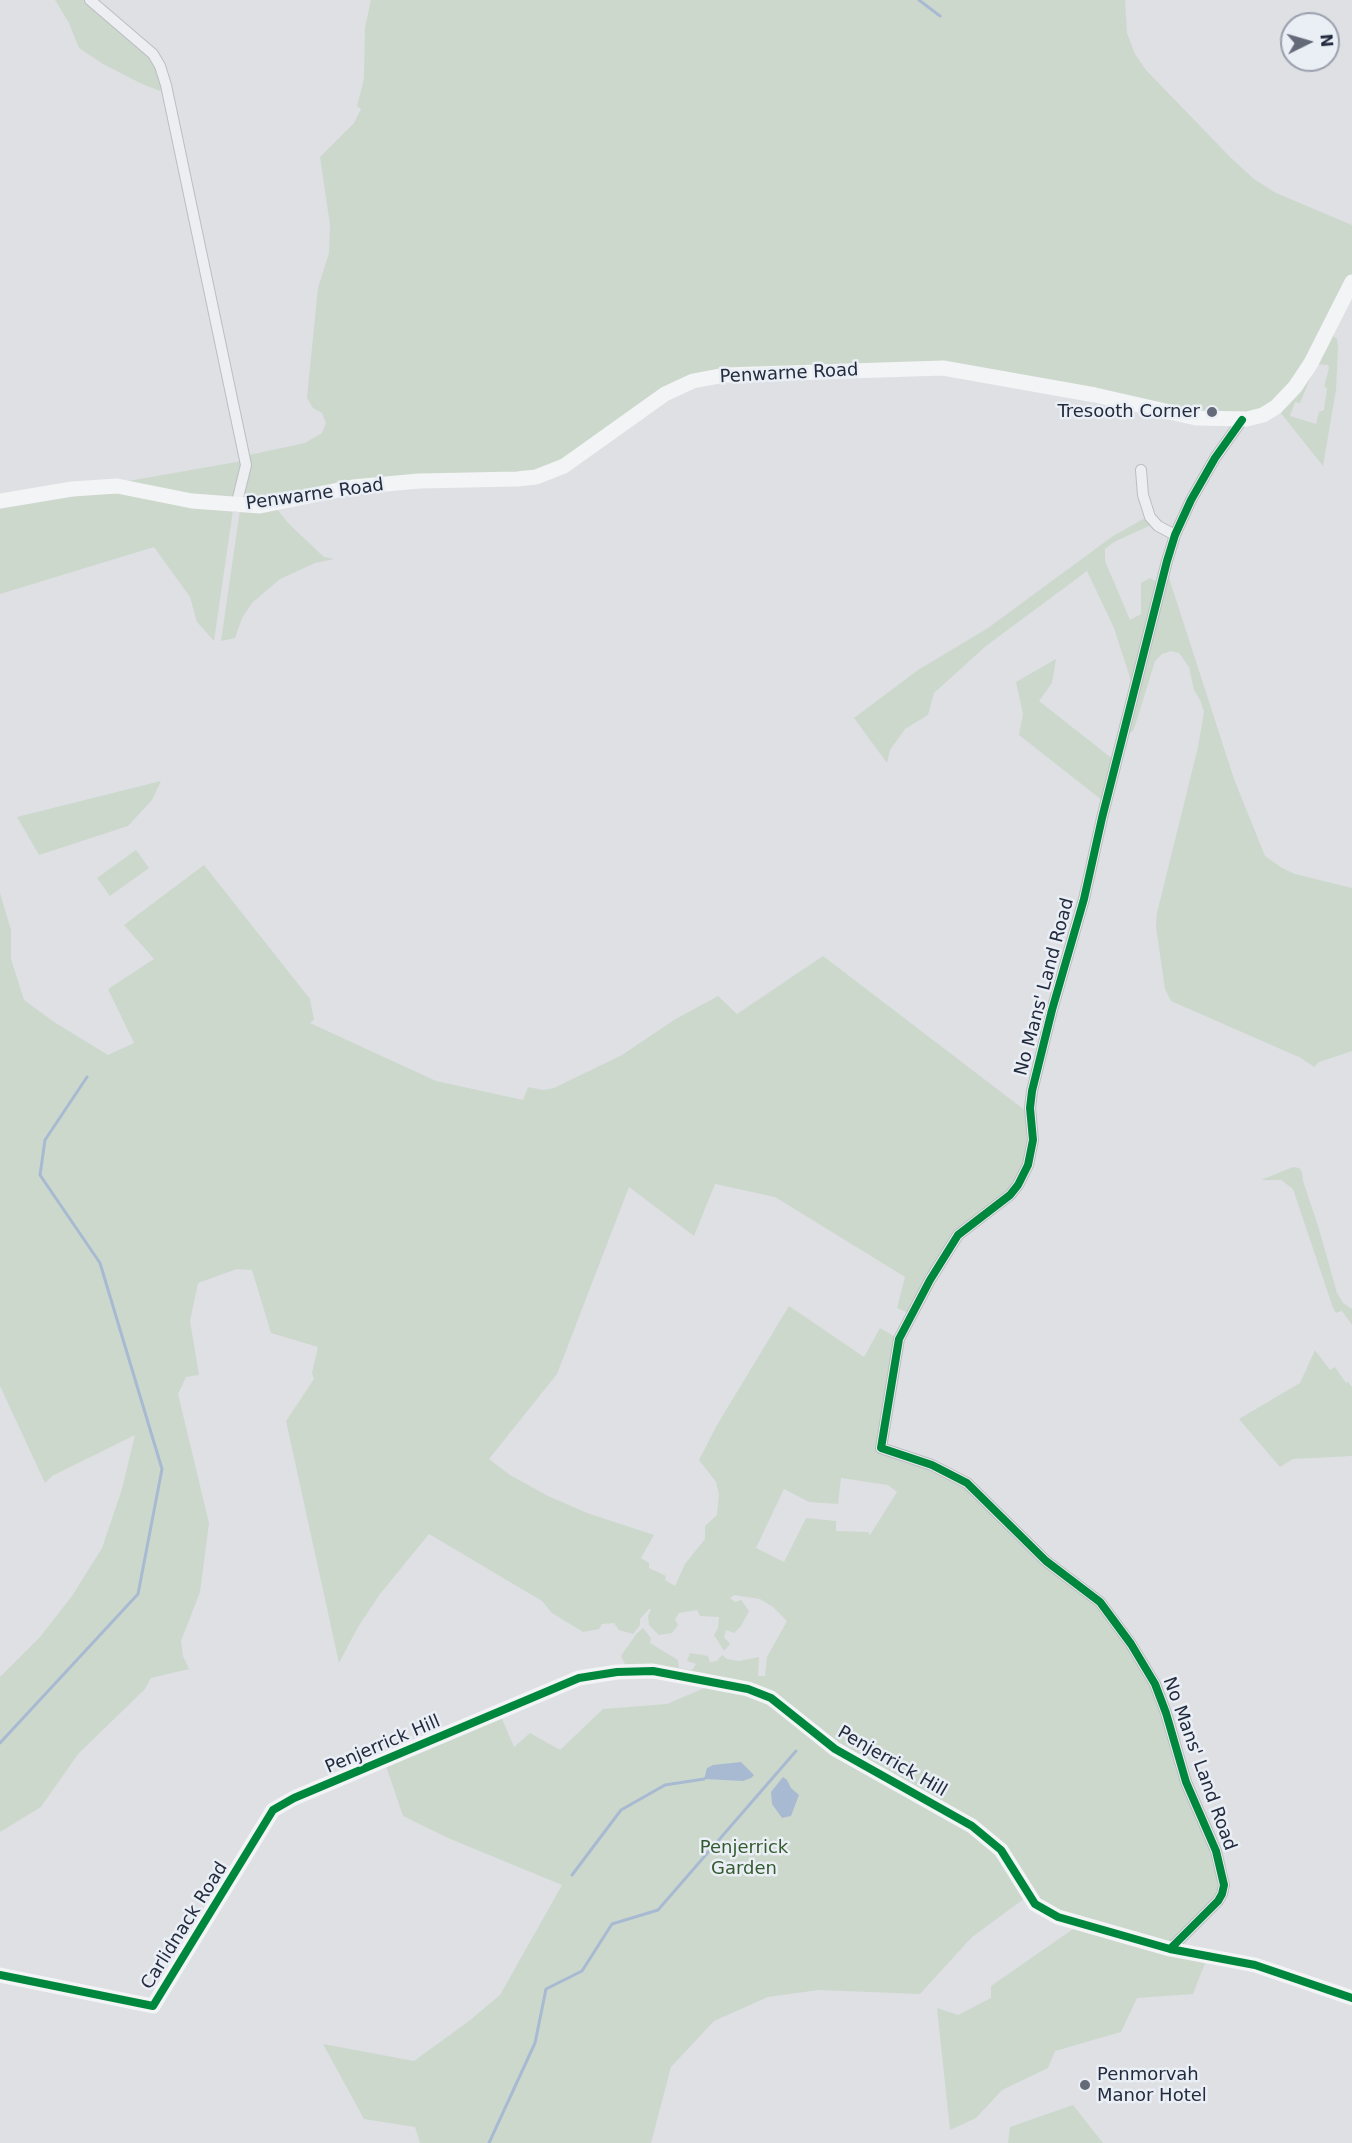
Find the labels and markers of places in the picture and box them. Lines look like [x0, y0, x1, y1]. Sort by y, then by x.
place label: Tresooth Corner [1057, 401, 1200, 423]
marker: Tresooth Corner [1205, 405, 1219, 419]
place label: Penmorvah Manor Hotel [1097, 2064, 1207, 2106]
marker: Penmorvah Manor Hotel [1078, 2078, 1092, 2092]

